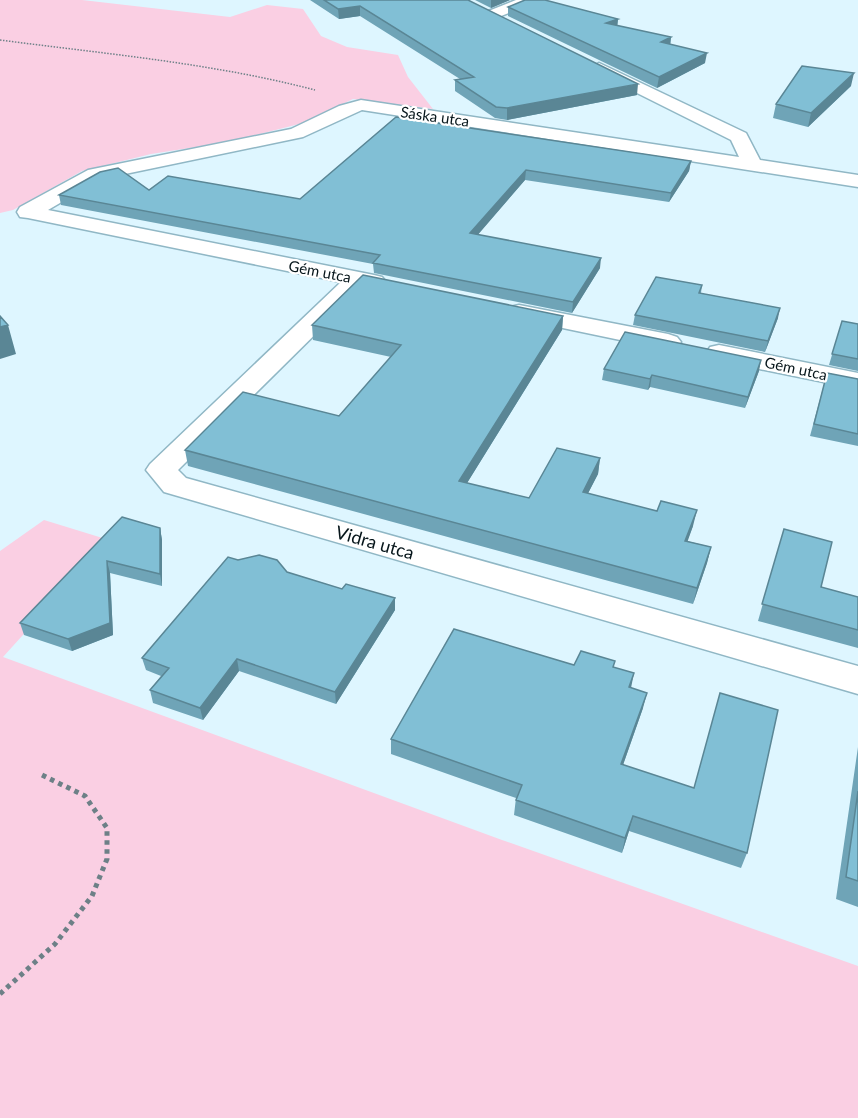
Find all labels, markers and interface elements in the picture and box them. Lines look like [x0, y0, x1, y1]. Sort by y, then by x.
street label: Sáska utca [399, 102, 471, 130]
street label: Gém utca [287, 256, 353, 286]
street label: Gém utca [763, 353, 829, 383]
street label: Vidra utca [333, 520, 417, 564]

